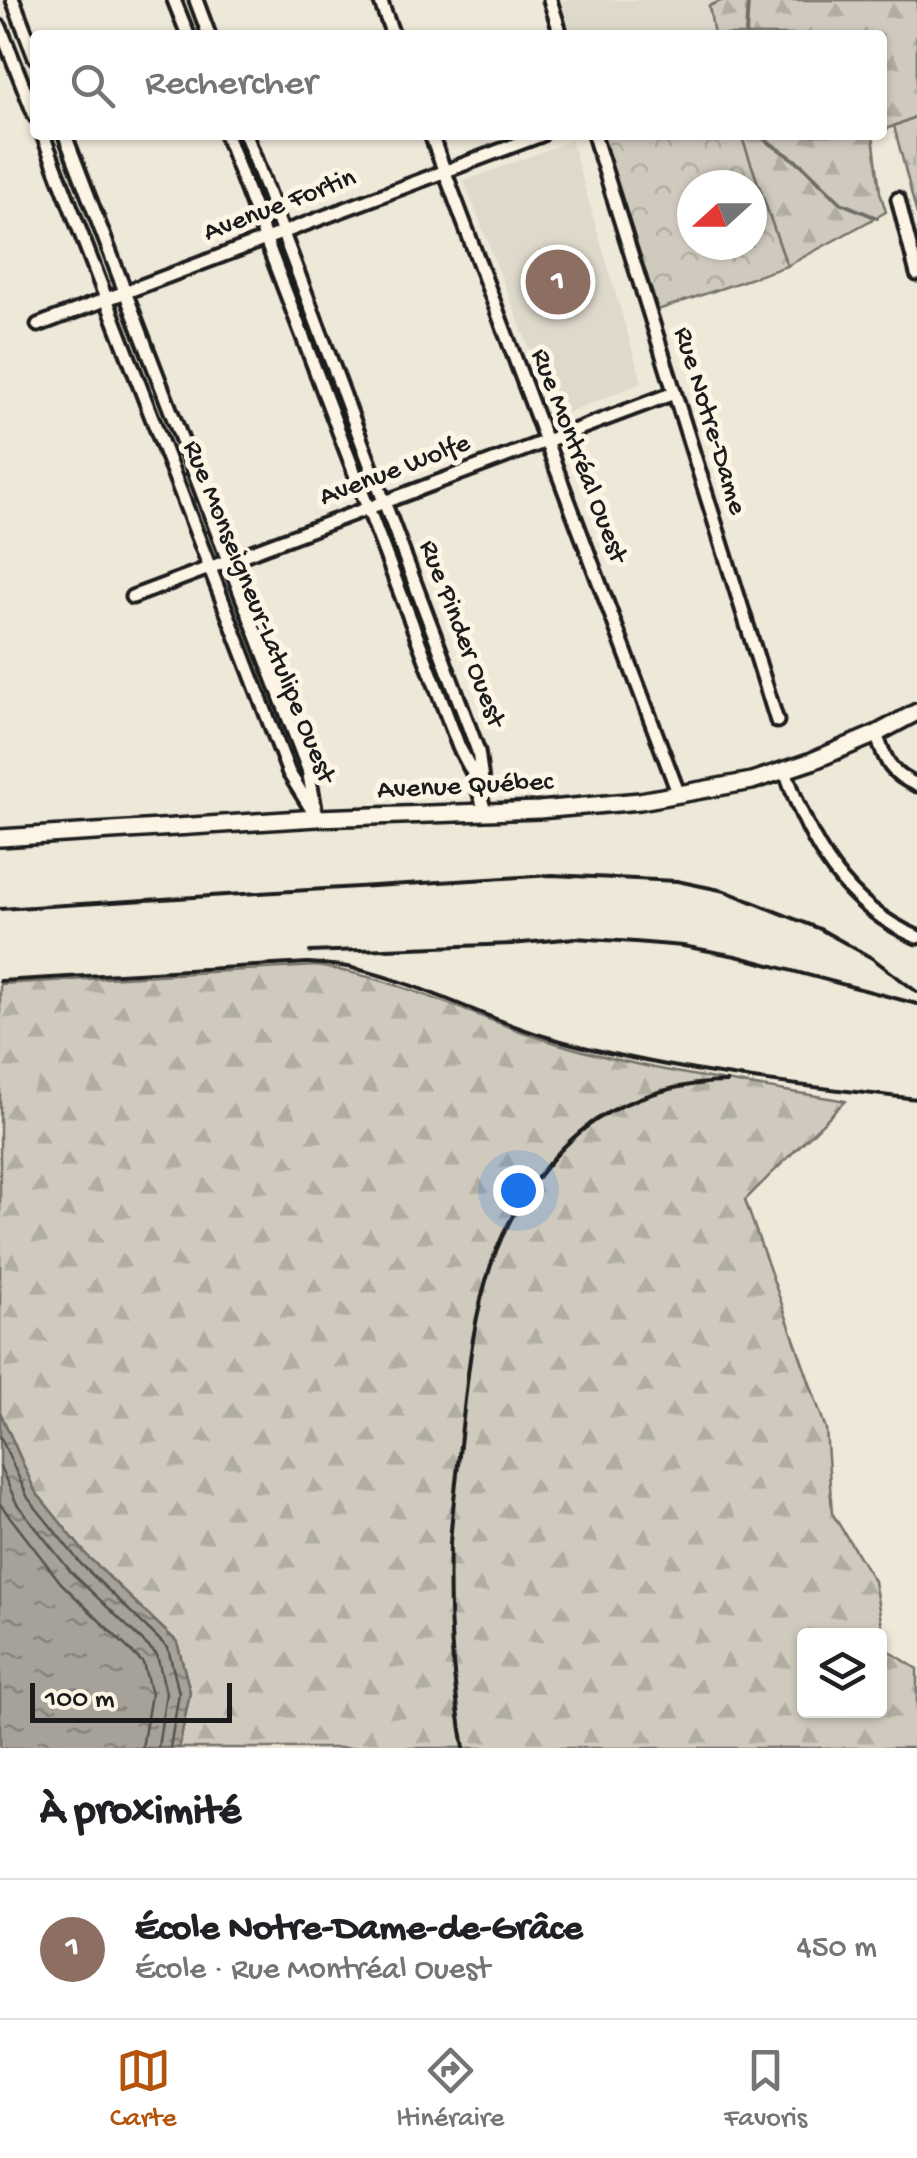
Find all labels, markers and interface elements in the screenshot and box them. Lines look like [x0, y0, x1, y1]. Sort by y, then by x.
search box [30, 30, 887, 140]
icon: search [65, 58, 120, 113]
text: Rechercher [145, 63, 317, 107]
street label: Avenue Fortin [199, 162, 361, 250]
north arrow [677, 170, 767, 260]
pin: 1 [526, 244, 590, 320]
street label: Rue Notre-Dame [665, 323, 753, 519]
street label: Rue Montréal Ouest [522, 344, 635, 570]
street label: Avenue Wolfe [315, 427, 475, 515]
street label: Rue Monseigneur-Latulipe Ouest [174, 436, 343, 790]
street label: Rue Pinder Ouest [410, 536, 513, 734]
street label: Avenue Québec [376, 766, 555, 808]
your location [493, 1165, 544, 1216]
map controls [797, 1628, 887, 1718]
button: layers [797, 1628, 887, 1718]
scale bar [30, 1678, 232, 1722]
text: 100 m [45, 1684, 115, 1717]
text: À proximité [40, 1789, 241, 1838]
text: École Notre-Dame-de-Grâce [135, 1908, 583, 1952]
text: 1 [66, 1930, 79, 1968]
text: 450 m [797, 1930, 877, 1968]
text: École · Rue Montréal Ouest [135, 1952, 490, 1990]
tab: Carte [110, 2043, 176, 2136]
tab: Itinéraire [396, 2043, 504, 2136]
tab: Favoris [724, 2043, 807, 2136]

